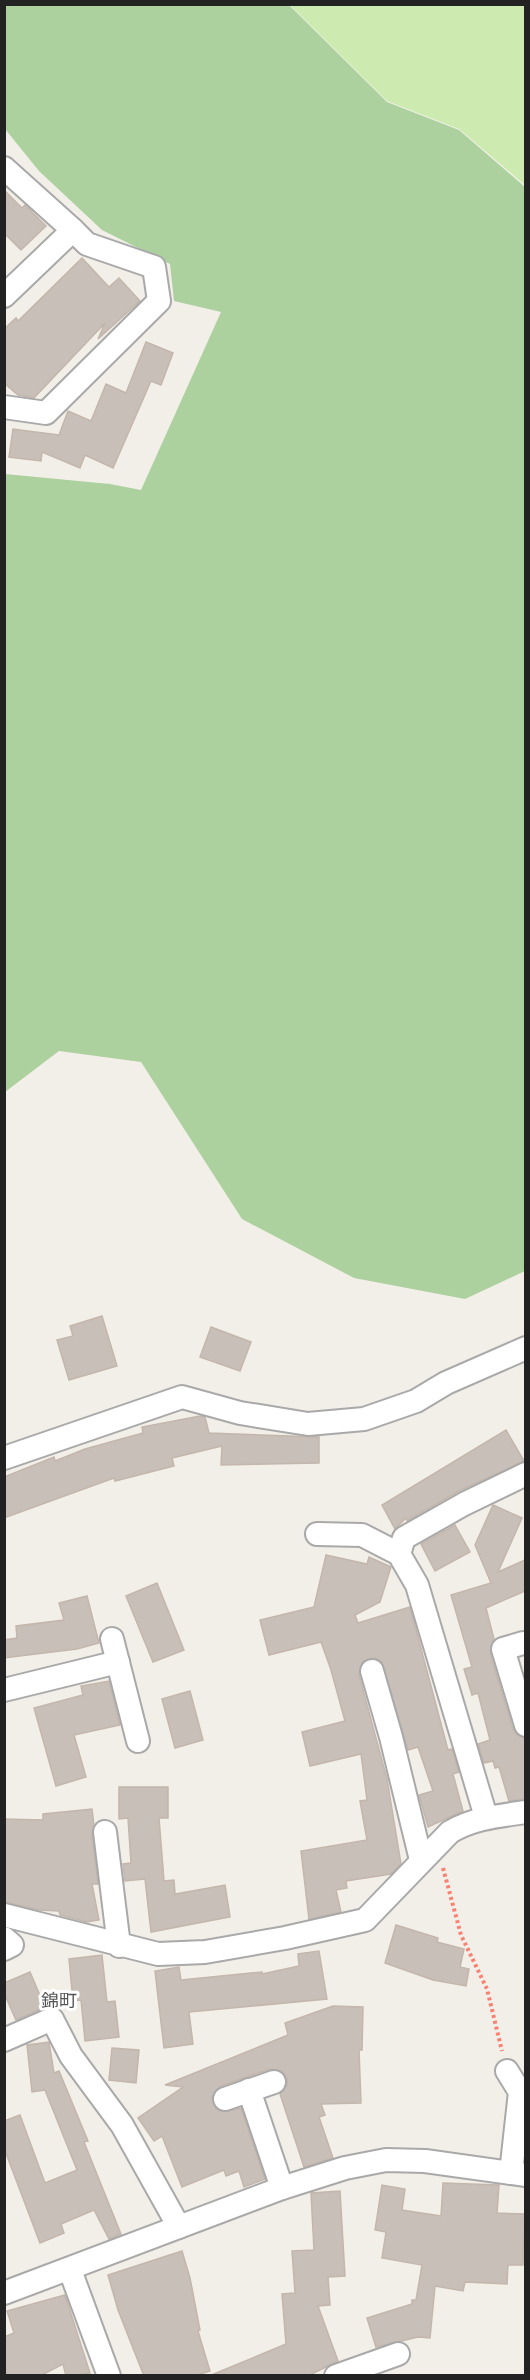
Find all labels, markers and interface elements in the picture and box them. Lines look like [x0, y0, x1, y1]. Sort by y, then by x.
district label: 錦町 [41, 1990, 77, 2011]

